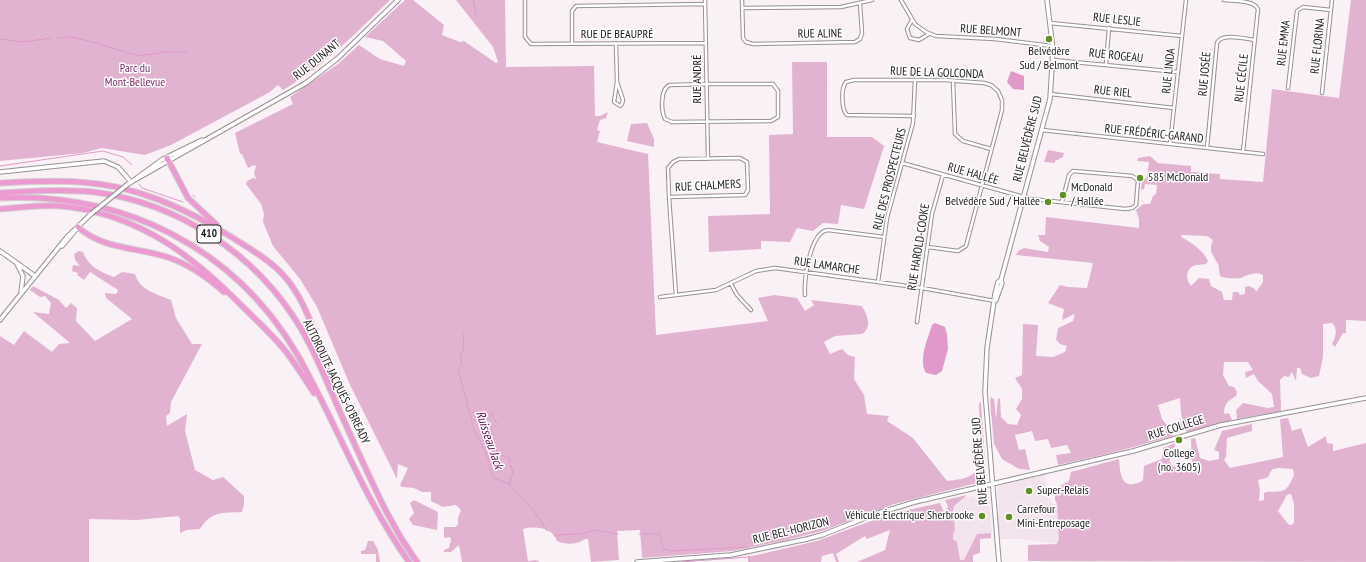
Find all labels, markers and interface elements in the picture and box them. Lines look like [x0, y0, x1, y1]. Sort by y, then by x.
street label: RUE LESLIE [1092, 10, 1142, 30]
street label: RUE FLORINA [1308, 17, 1328, 75]
street label: RUE EMMA [1274, 19, 1294, 67]
street label: RUE BELMONT [960, 22, 1022, 40]
street label: RUE ALINE [797, 26, 843, 42]
street label: RUE DE BEAUPRÉ [581, 28, 653, 42]
marker: Belvédère Sud / Belmont [1044, 34, 1054, 44]
street label: RUE DUNANT [291, 37, 343, 83]
place label: Belvédère Sud / Belmont [1019, 45, 1079, 73]
street label: RUE ROGEAU [1088, 46, 1144, 66]
street label: RUE LINDA [1159, 48, 1179, 94]
street label: RUE JOSÉE [1196, 51, 1214, 97]
street label: RUE CÉCILE [1232, 53, 1252, 103]
street label: RUE ANDRÉ [691, 54, 705, 104]
park label: Parc du Mont-Bellevue [105, 62, 165, 90]
street label: RUE DE LA GOLCONDA [890, 64, 984, 82]
street label: RUE RIEL [1093, 83, 1133, 101]
street label: RUE BELVÉDÈRE SUD [1010, 95, 1046, 183]
street label: RUE FRÉDÉRIC-GARAND [1104, 122, 1204, 146]
street label: RUE DES PROSPECTEURS [870, 126, 910, 232]
street label: RUE HALLÉE [946, 160, 1000, 188]
place label: 585 McDonald [1148, 171, 1208, 185]
marker: 585 McDonald [1135, 173, 1145, 183]
street label: RUE CHALMERS [675, 177, 741, 195]
place label: McDonald / Hallée [1071, 181, 1112, 209]
marker: McDonald / Hallée [1058, 190, 1068, 200]
place label: Belvédère Sud / Hallée [945, 195, 1040, 209]
marker: Belvédère Sud / Hallée [1043, 197, 1053, 207]
street label: RUE HAROLD-COOKE [905, 202, 933, 292]
road number: 410 [197, 225, 221, 243]
street label: RUE LAMARCHE [793, 254, 861, 278]
street label: AUTOROUTE JACQUES-O'BREADY [300, 317, 372, 447]
water label: Ruisseau Jack [472, 409, 506, 471]
street label: RUE COLLEGE [1146, 413, 1206, 443]
street label: RUE BELVÉDÈRE SUD [969, 417, 991, 505]
marker: College (no. 3605) [1174, 435, 1184, 445]
place label: College (no. 3605) [1158, 447, 1200, 475]
place label: Super-Relais [1037, 484, 1089, 498]
marker: Super-Relais [1024, 486, 1034, 496]
place label: Carrefour Mini-Entreposage [1017, 503, 1090, 531]
place label: Véhicule Électrique Sherbrooke [845, 509, 974, 523]
marker: Véhicule Électrique Sherbrooke [977, 511, 987, 521]
marker: Carrefour Mini-Entreposage [1004, 512, 1014, 522]
street label: RUE BEL-HORIZON [751, 515, 831, 547]

